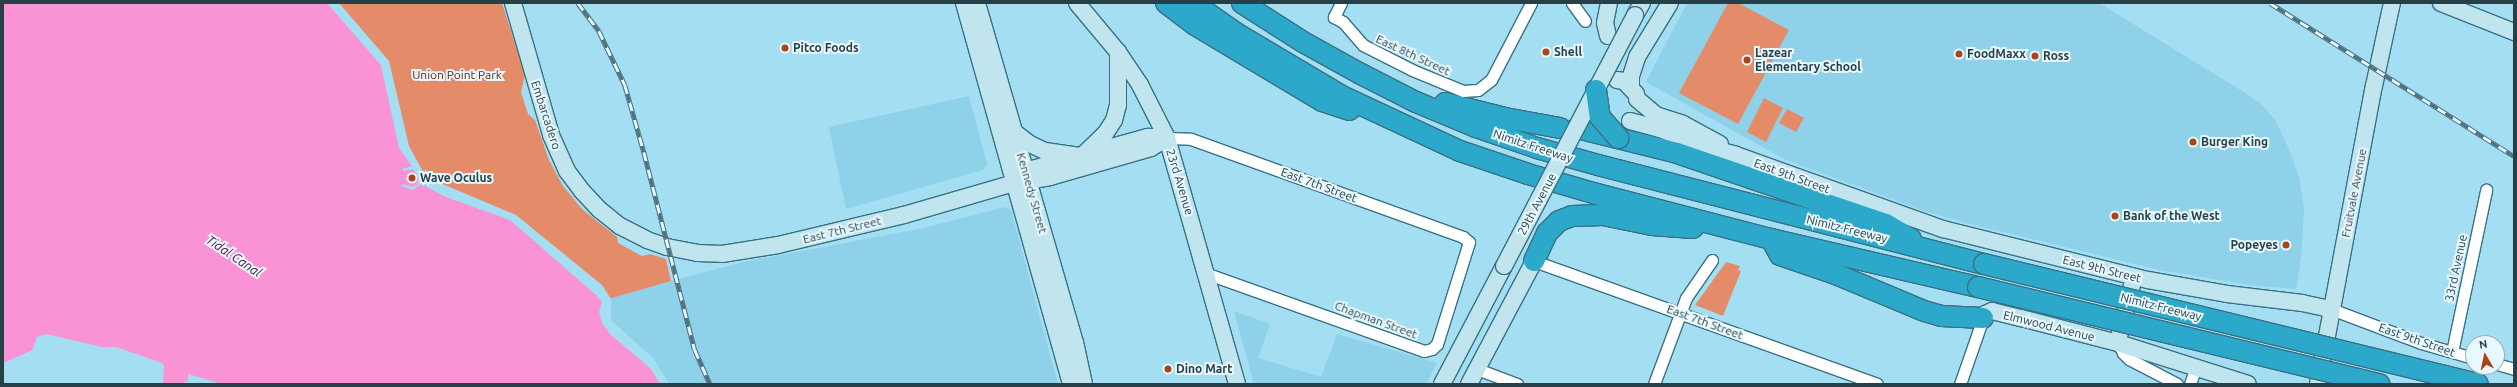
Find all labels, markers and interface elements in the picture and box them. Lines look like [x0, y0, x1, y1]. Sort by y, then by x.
street label: East 8th Street [1374, 32, 1452, 78]
place label: Pitco Foods [793, 41, 859, 55]
marker: Pitco Foods [780, 43, 790, 53]
place label: Shell [1554, 45, 1582, 59]
place label: Lazear Elementary School [1755, 46, 1861, 74]
marker: Shell [1541, 47, 1551, 57]
place label: FoodMaxx [1967, 47, 2026, 61]
marker: FoodMaxx [1954, 49, 1964, 59]
place label: Ross [2043, 49, 2069, 63]
marker: Ross [2030, 51, 2040, 61]
marker: Lazear Elementary School [1742, 55, 1752, 65]
park label: Union Point Park [412, 68, 502, 82]
street label: Embarcadero [528, 79, 564, 151]
street label: Nimitz Freeway [1491, 126, 1575, 166]
place label: Burger King [2201, 135, 2268, 149]
marker: Burger King [2188, 137, 2198, 147]
street label: 23rd Avenue [1163, 147, 1197, 217]
street label: Fruitvale Avenue [2338, 147, 2370, 239]
street label: Kennedy Street [1014, 151, 1050, 235]
street label: East 9th Street [1752, 156, 1832, 196]
street label: East 7th Street [1279, 165, 1359, 205]
street label: 29th Avenue [1515, 170, 1559, 238]
place label: Wave Oculus [420, 171, 492, 185]
marker: Wave Oculus [407, 173, 417, 183]
place label: Bank of the West [2123, 209, 2220, 223]
marker: Bank of the West [2110, 211, 2120, 221]
street label: Nimitz Freeway [1805, 212, 1889, 246]
street label: East 7th Street [801, 213, 883, 247]
water label: Tidal Canal [203, 232, 265, 280]
street label: 33rd Avenue [2442, 233, 2470, 303]
place label: Popeyes [2230, 238, 2278, 252]
marker: Popeyes [2281, 240, 2291, 250]
street label: East 9th Street [2061, 252, 2143, 286]
street label: Nimitz Freeway [2119, 290, 2203, 324]
street label: Chapman Street [1333, 298, 1419, 342]
street label: East 7th Street [1665, 302, 1745, 342]
street label: Elmwood Avenue [2002, 308, 2096, 344]
street label: East 9th Street [2377, 320, 2457, 360]
north arrow [2465, 335, 2505, 375]
text: N [2478, 338, 2488, 351]
place label: Dino Mart [1176, 362, 1232, 376]
marker: Dino Mart [1163, 364, 1173, 374]

